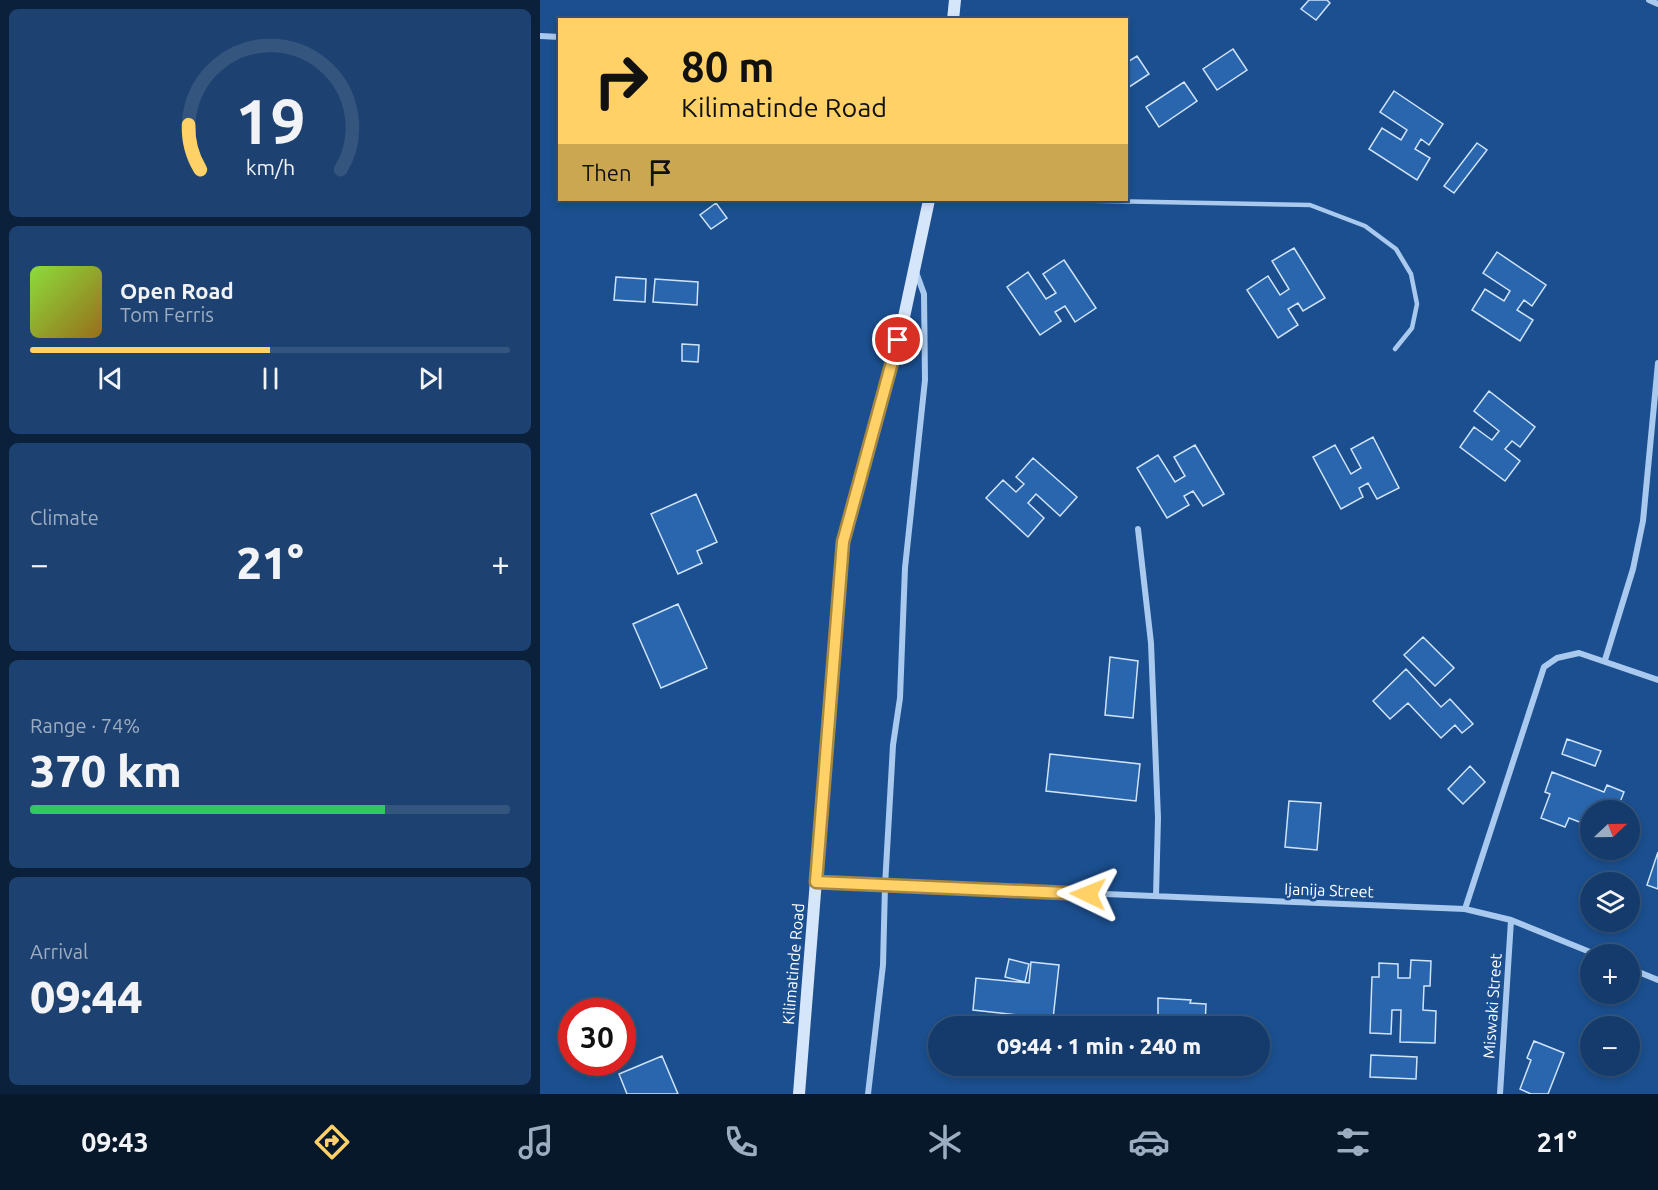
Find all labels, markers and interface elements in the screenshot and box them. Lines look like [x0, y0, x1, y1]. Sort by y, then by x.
icon: right [582, 42, 660, 120]
text: 80 m [681, 43, 775, 90]
text: 19 [235, 86, 305, 156]
text: Kilimatinde Road [681, 92, 887, 122]
text: km/h [245, 155, 295, 179]
icon: arrive [644, 156, 677, 189]
text: Then [582, 160, 632, 185]
text: Open Road [120, 278, 234, 303]
text: Tom Ferris [120, 303, 214, 326]
pin [872, 314, 923, 365]
icon: arrive [881, 323, 914, 356]
icon: previous [94, 362, 127, 395]
icon: pause [254, 362, 287, 395]
icon: next [414, 362, 447, 395]
text: Climate [30, 506, 99, 529]
text: 21° [236, 537, 304, 588]
text: − [30, 545, 49, 582]
text: + [491, 545, 510, 582]
text: Range · 74% [30, 714, 140, 737]
text: 370 km [30, 745, 182, 796]
north arrow [1580, 800, 1640, 860]
map controls [1580, 800, 1640, 1076]
position arrow [1056, 862, 1120, 926]
button: layers [1580, 872, 1640, 932]
street label: Ijanija Street [1284, 879, 1375, 901]
street label: Kilimatinde Road [779, 902, 807, 1026]
text: Arrival [30, 940, 88, 963]
button: + [1580, 944, 1640, 1004]
street label: Miswaki Street [1479, 952, 1505, 1059]
text: 09:44 [30, 971, 143, 1022]
speed limit sign: 30 [558, 998, 636, 1076]
button: − [1580, 1016, 1640, 1076]
text: 09:44 · 1 min · 240 m [997, 1033, 1201, 1058]
icon: directions [311, 1121, 353, 1163]
icon: music [515, 1121, 557, 1163]
icon: phone [720, 1121, 762, 1163]
icon: climate [924, 1121, 966, 1163]
icon: car [1128, 1121, 1170, 1163]
icon: filters [1332, 1121, 1374, 1163]
text: 09:43 [81, 1127, 149, 1157]
text: 21° [1537, 1127, 1577, 1157]

